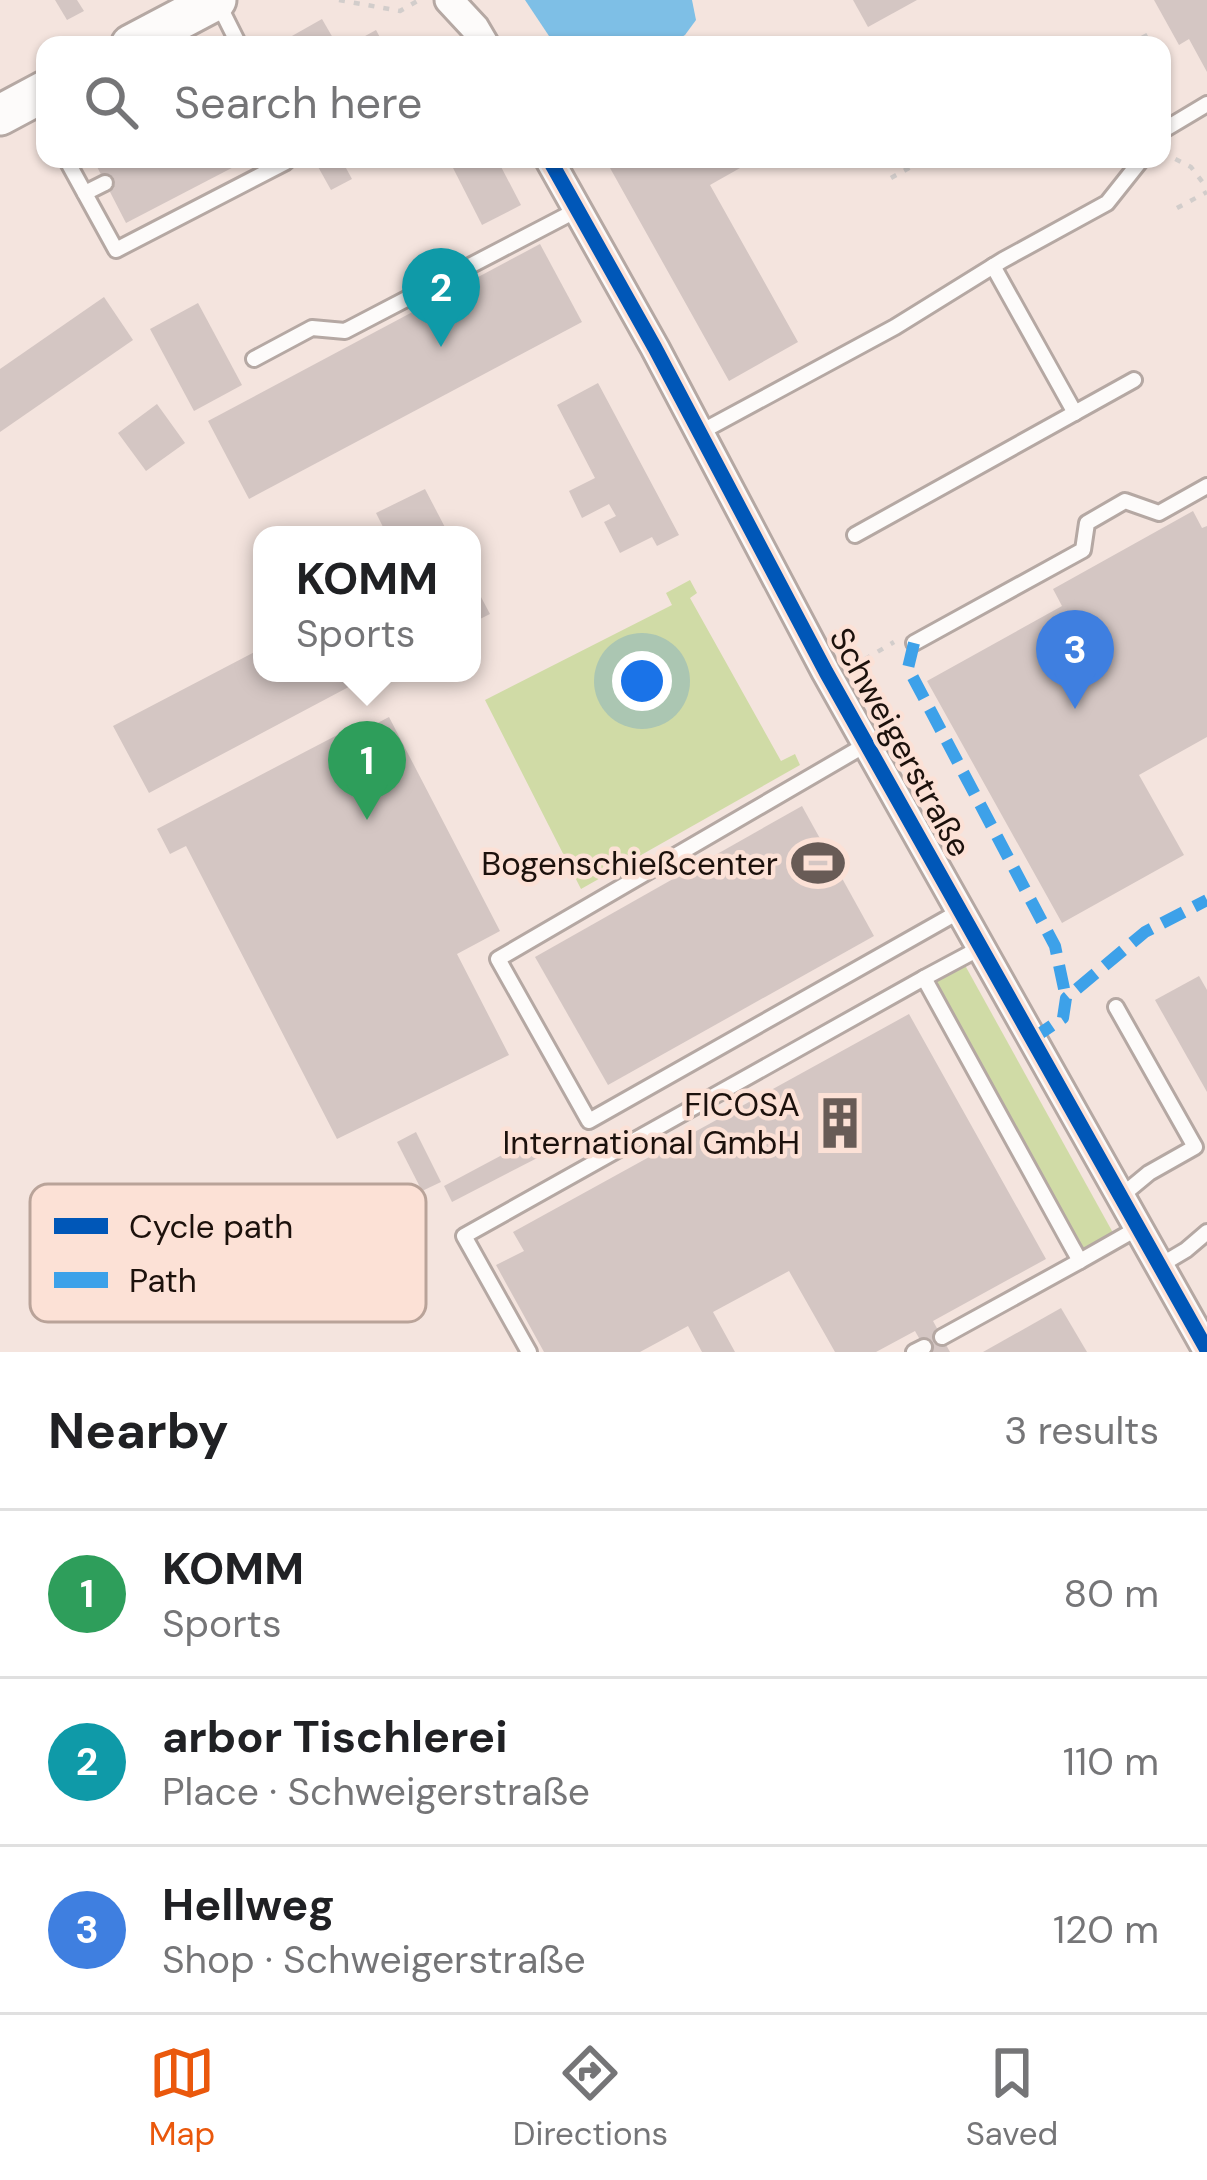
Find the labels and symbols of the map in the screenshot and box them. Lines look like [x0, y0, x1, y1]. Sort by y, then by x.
pin: 2 [402, 248, 480, 347]
pin: 3 [1036, 610, 1114, 709]
street label: Schweigerstraße [820, 620, 981, 865]
your location [612, 651, 672, 711]
pin: 1 [328, 721, 406, 820]
sports icon: Bogenschießcenter [789, 834, 847, 892]
place label: Bogenschießcenter [481, 842, 778, 885]
place label: FICOSA International GmbH [502, 1083, 800, 1164]
building icon: FICOSA International GmbH [811, 1094, 869, 1152]
legend [30, 1184, 426, 1322]
text: Cycle path [129, 1205, 293, 1248]
text: Path [129, 1259, 197, 1302]

